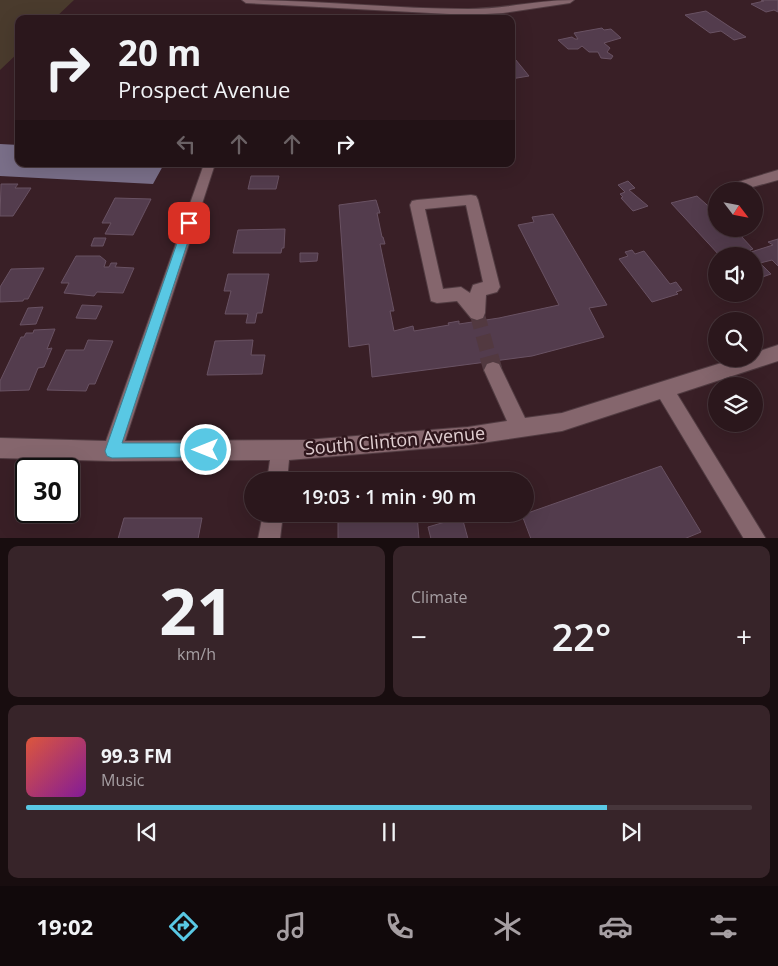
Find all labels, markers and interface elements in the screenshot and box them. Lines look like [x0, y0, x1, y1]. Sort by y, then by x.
text: 20 m [118, 29, 201, 76]
icon: right [35, 35, 100, 100]
text: Prospect Avenue [118, 74, 290, 104]
icon: left [172, 130, 200, 158]
icon: ahead [225, 130, 253, 158]
icon: ahead [278, 130, 306, 158]
icon: right [331, 130, 359, 158]
north arrow [708, 182, 762, 238]
map controls [708, 182, 763, 432]
pin [168, 202, 210, 244]
icon: arrive [175, 209, 203, 237]
button: sound [708, 247, 763, 302]
button: search [708, 312, 763, 367]
button: layers [708, 377, 763, 432]
street label: South Clinton Avenue [304, 420, 486, 460]
position arrow [179, 423, 231, 475]
speed limit sign: 30 [15, 458, 80, 523]
text: 19:03 · 1 min · 90 m [302, 484, 476, 510]
text: 21 [159, 566, 234, 654]
text: Climate [411, 586, 468, 608]
text: 22° [552, 610, 611, 662]
text: − [411, 617, 427, 655]
text: + [736, 617, 752, 655]
text: km/h [177, 643, 216, 665]
text: 99.3 FM [101, 743, 172, 769]
text: Music [101, 769, 145, 791]
icon: previous [133, 818, 161, 846]
icon: pause [375, 818, 403, 846]
icon: next [617, 818, 645, 846]
icon: directions [166, 909, 201, 944]
icon: music [274, 909, 309, 944]
icon: phone [382, 909, 417, 944]
icon: climate [490, 909, 525, 944]
icon: car [598, 909, 633, 944]
icon: filters [706, 909, 741, 944]
text: 19:02 [37, 911, 93, 941]

